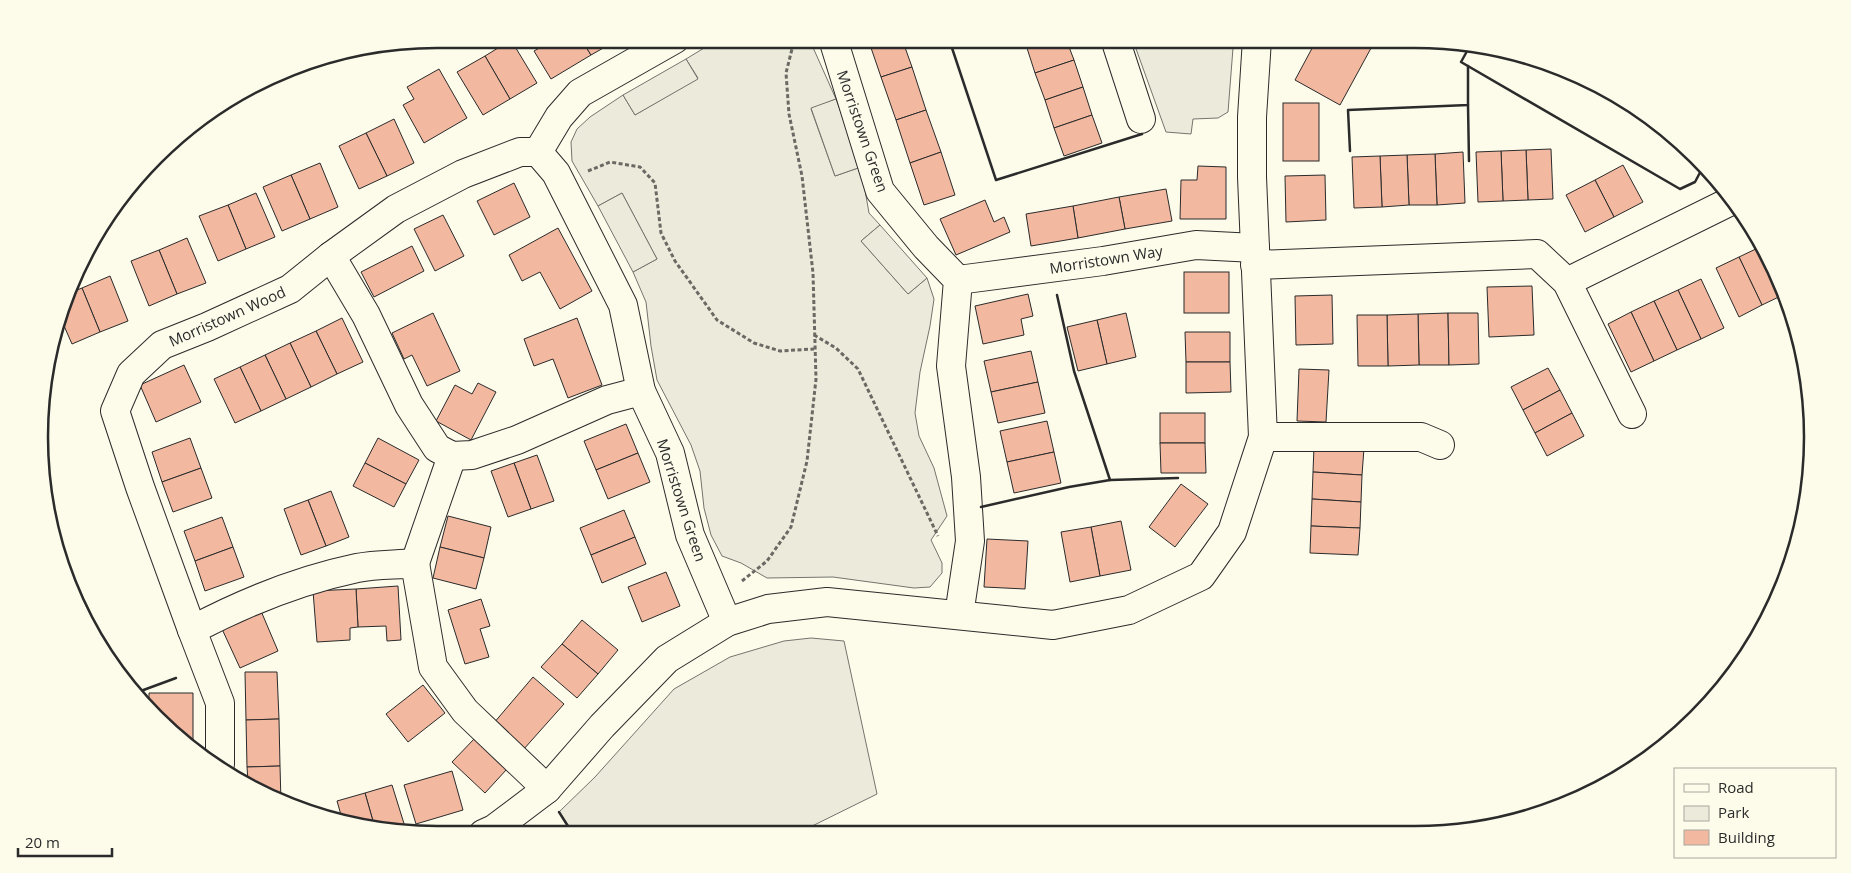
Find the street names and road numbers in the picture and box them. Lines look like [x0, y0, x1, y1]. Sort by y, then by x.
street label: Morristown Green [833, 67, 893, 195]
street label: Morristown Way [1048, 240, 1165, 278]
street label: Morristown Wood [165, 281, 289, 351]
street label: Morristown Green [653, 436, 711, 564]

